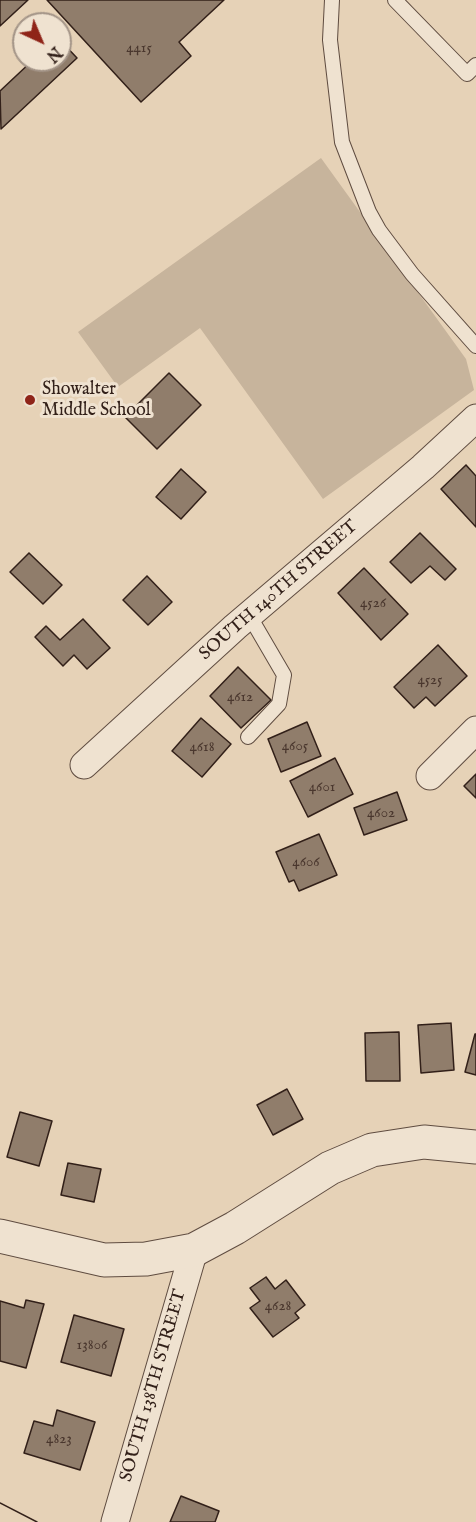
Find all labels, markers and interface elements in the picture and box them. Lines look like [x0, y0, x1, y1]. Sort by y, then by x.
north arrow [12, 12, 72, 72]
house number: 4415 [126, 40, 152, 58]
text: N [41, 42, 65, 66]
place label: Showalter Middle School [42, 379, 151, 422]
marker: Showalter Middle School [23, 393, 37, 407]
street label: SOUTH 140TH STREET [195, 516, 363, 666]
house number: 4526 [360, 595, 386, 613]
house number: 4525 [417, 672, 443, 690]
house number: 4612 [227, 689, 253, 707]
house number: 4605 [282, 738, 308, 756]
house number: 4618 [189, 739, 215, 757]
house number: 4601 [309, 779, 335, 797]
house number: 4602 [367, 805, 395, 823]
house number: 4606 [292, 854, 320, 872]
street label: SOUTH 138TH STREET [116, 1287, 192, 1485]
house number: 4628 [265, 1298, 291, 1316]
house number: 13806 [77, 1337, 107, 1355]
house number: 4823 [46, 1431, 72, 1449]

